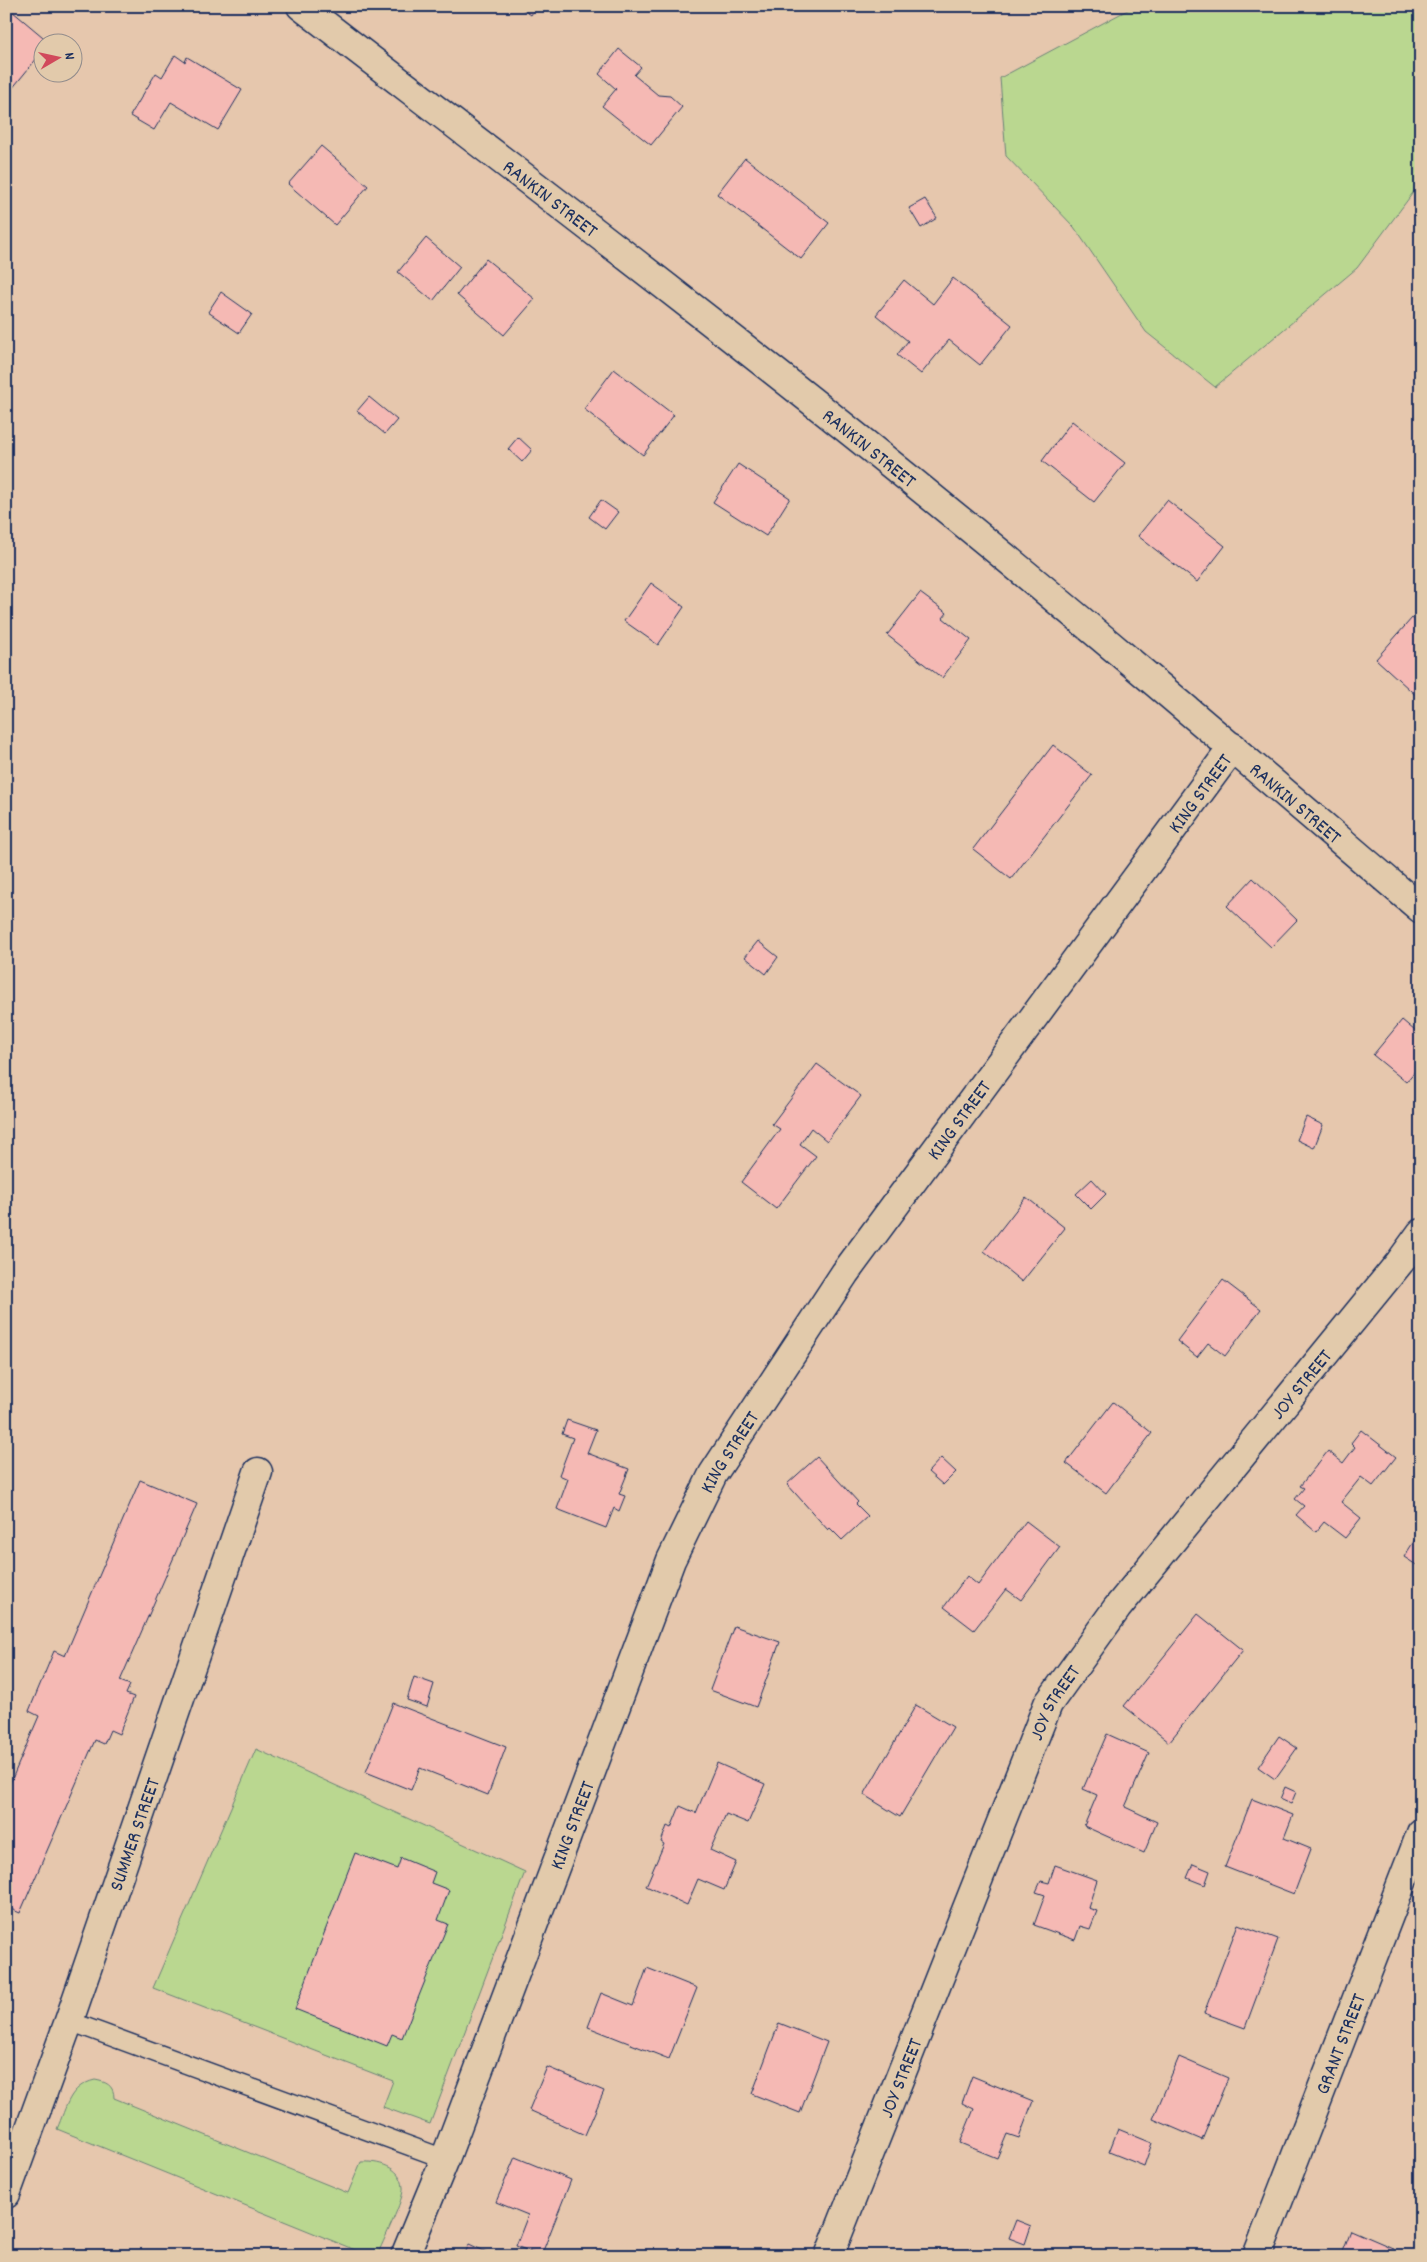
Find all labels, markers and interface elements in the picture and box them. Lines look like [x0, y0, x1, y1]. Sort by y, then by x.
north arrow [32, 32, 82, 82]
text: N [58, 51, 79, 61]
street label: RANKIN STREET [496, 155, 602, 246]
street label: RANKIN STREET [815, 403, 921, 496]
street label: KING STREET [1163, 749, 1240, 840]
street label: RANKIN STREET [1242, 757, 1346, 852]
street label: KING STREET [922, 1076, 999, 1167]
street label: JOY STREET [1266, 1344, 1340, 1427]
street label: KING STREET [695, 1406, 768, 1499]
street label: JOY STREET [1024, 1660, 1089, 1745]
street label: SUMMER STREET [104, 1774, 169, 1895]
street label: KING STREET [544, 1778, 603, 1874]
street label: GRANT STREET [1310, 1990, 1374, 2099]
street label: JOY STREET [874, 2035, 931, 2123]

